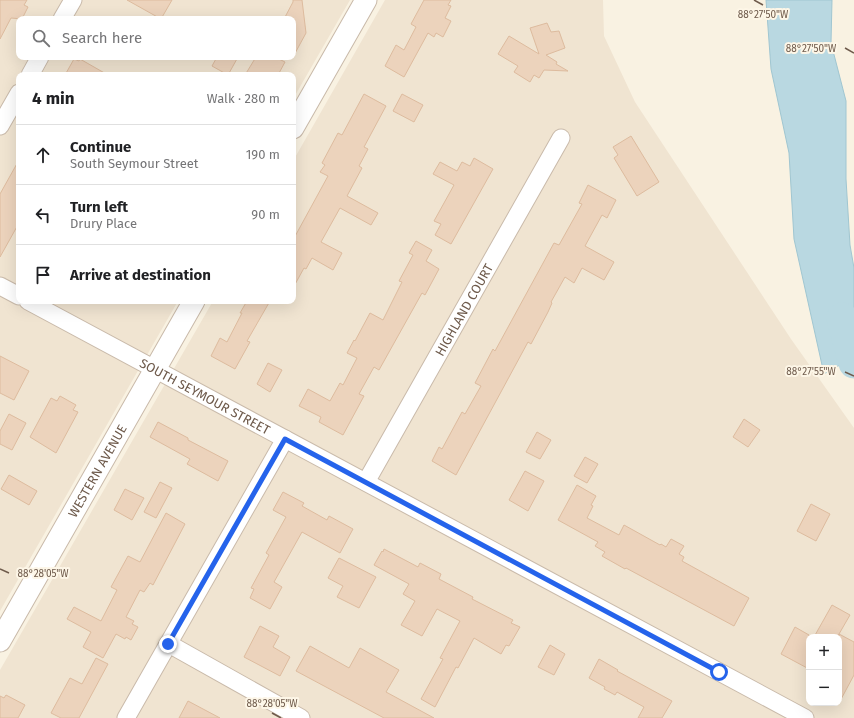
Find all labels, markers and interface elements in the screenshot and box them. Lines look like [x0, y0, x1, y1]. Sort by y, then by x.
text: 88°27'50"W [738, 9, 789, 21]
search box [16, 16, 296, 60]
icon: search [30, 27, 52, 49]
text: Search here [62, 29, 142, 47]
text: 88°27'50"W [786, 43, 837, 55]
text: 4 min [32, 88, 75, 109]
text: Walk · 280 m [207, 91, 280, 106]
text: Continue [70, 138, 131, 156]
icon: ahead [32, 144, 54, 166]
text: 190 m [246, 147, 280, 162]
text: South Seymour Street [70, 156, 199, 171]
text: Turn left [70, 198, 128, 216]
icon: left [32, 204, 54, 226]
text: 90 m [251, 207, 280, 222]
text: Drury Place [70, 216, 137, 231]
street label: HIGHLAND COURT [432, 261, 496, 359]
icon: arrive [32, 264, 54, 286]
text: Arrive at destination [70, 266, 211, 284]
street label: SOUTH SEYMOUR STREET [137, 355, 273, 438]
text: 88°27'55"W [786, 366, 837, 378]
street label: WESTERN AVENUE [65, 422, 130, 520]
text: 88°28'05"W [17, 568, 69, 580]
map controls [806, 634, 842, 706]
button: + [806, 634, 842, 670]
route end [159, 635, 177, 653]
route start [710, 663, 728, 681]
button: − [806, 670, 842, 706]
text: 88°28'05"W [246, 698, 298, 710]

